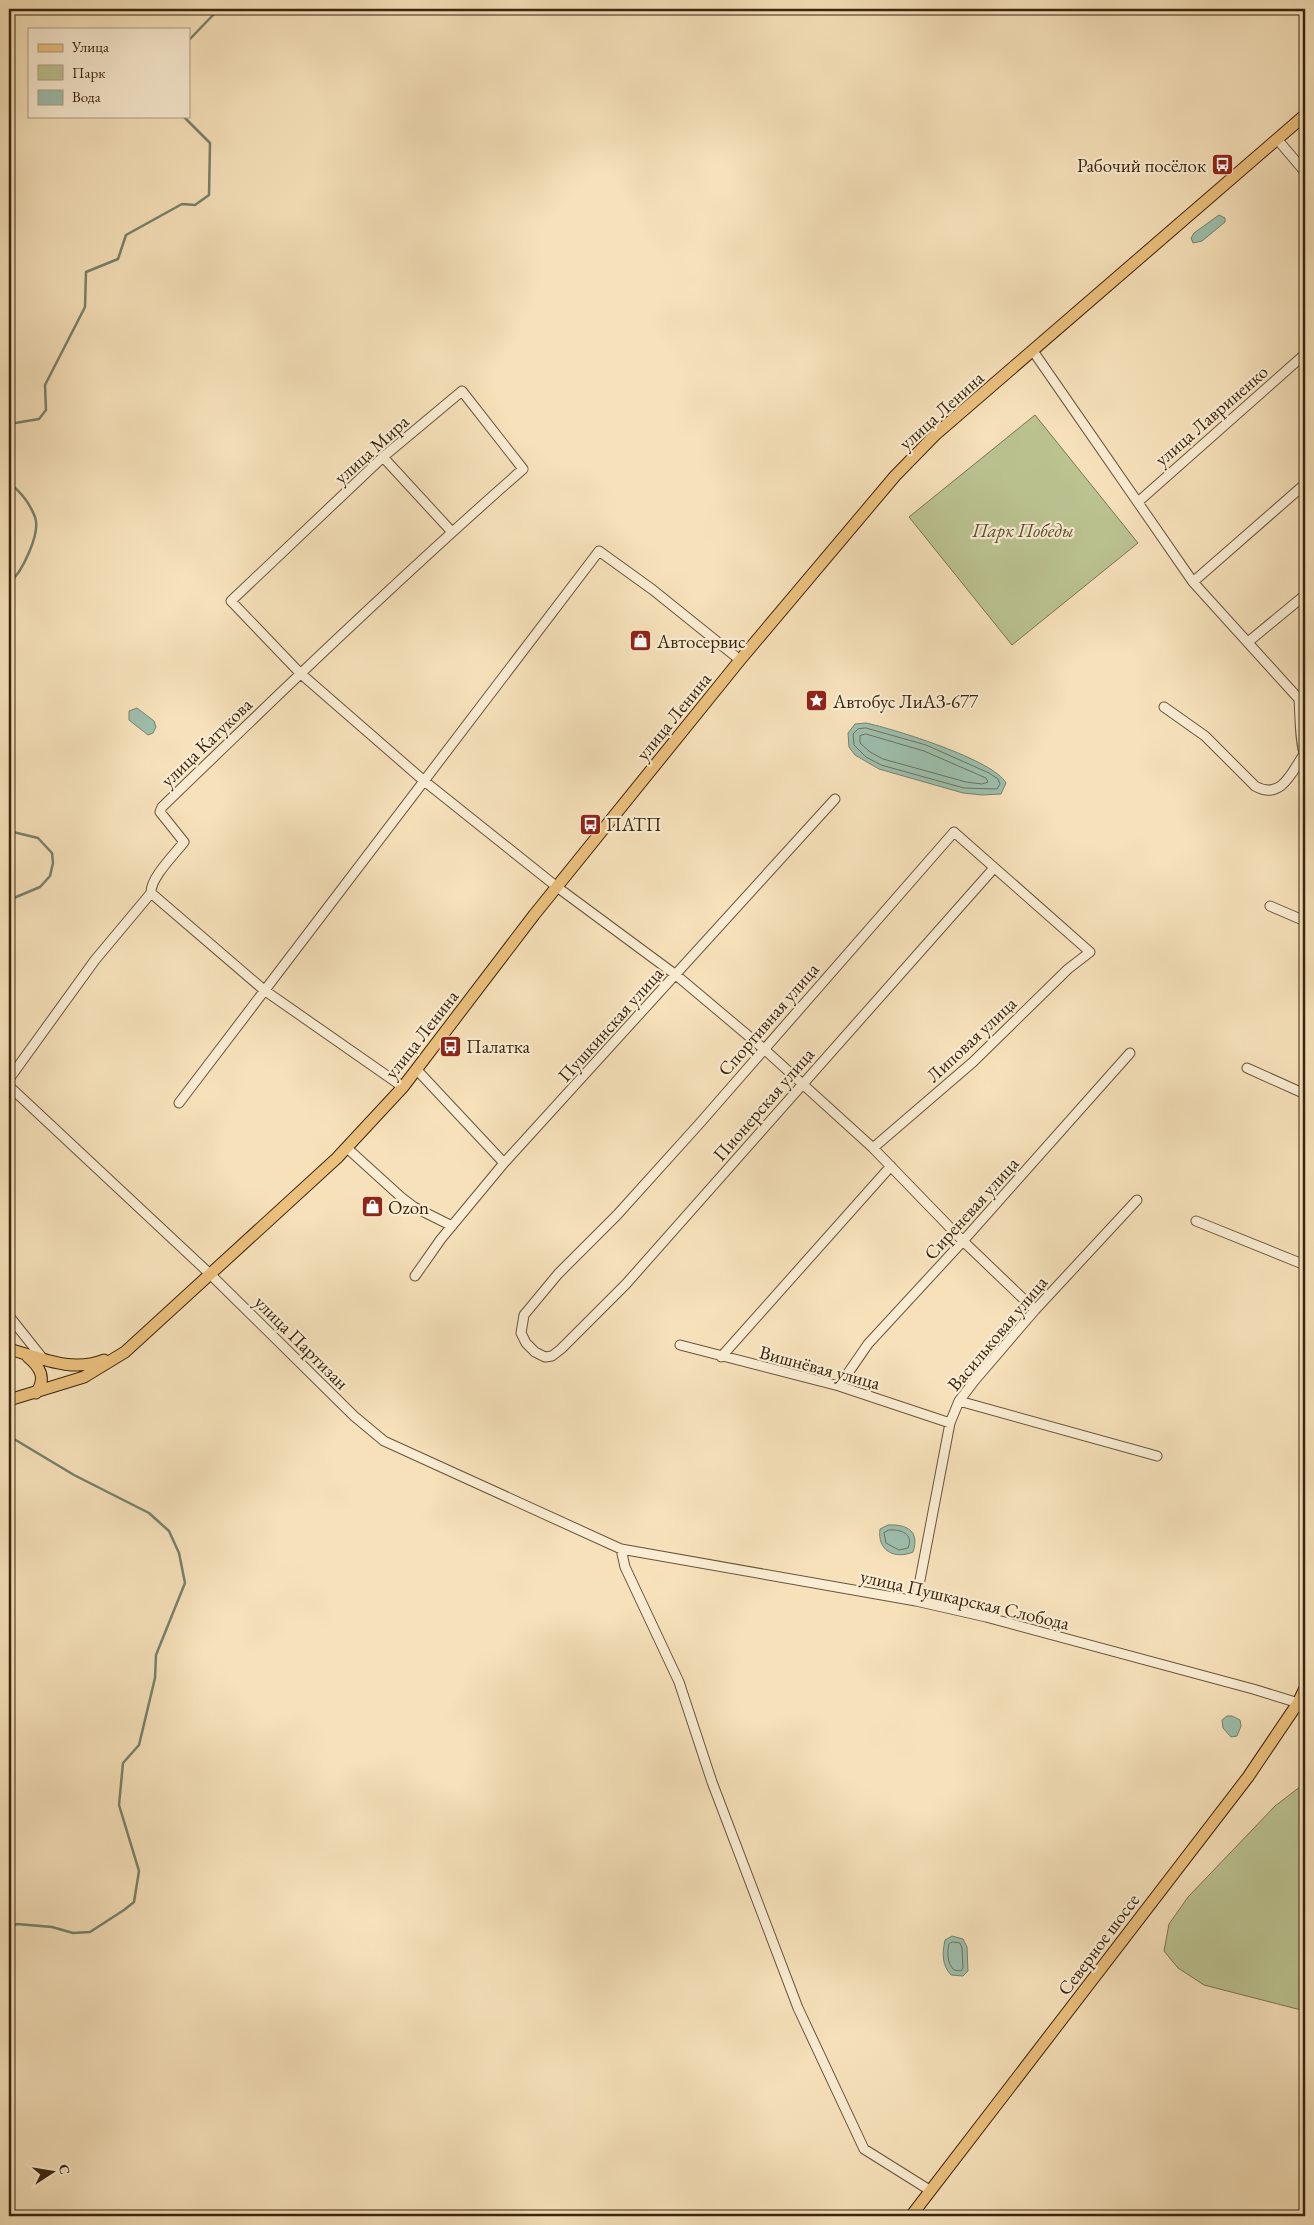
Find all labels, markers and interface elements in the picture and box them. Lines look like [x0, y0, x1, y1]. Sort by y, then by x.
legend [28, 28, 190, 118]
text: Улица [71, 37, 109, 56]
text: Парк [72, 63, 105, 82]
text: Вода [72, 87, 101, 106]
place label: Рабочий посёлок [1077, 153, 1206, 178]
bus stop icon: Рабочий посёлок [1210, 153, 1234, 177]
street label: улица Лавриненко [1149, 359, 1273, 472]
street label: улица Ленина [893, 365, 990, 455]
street label: улица Мира [329, 409, 414, 490]
park label: Парк Победы [971, 518, 1074, 543]
shop icon: Автосервис [629, 629, 653, 653]
place label: Автосервис [656, 629, 746, 654]
street label: улица Ленина [630, 667, 717, 766]
place icon: Автобус ЛиАЗ-677 [805, 689, 829, 713]
place label: Автобус ЛиАЗ-677 [832, 689, 979, 714]
street label: улица Катукова [155, 692, 258, 792]
bus stop icon: ПАТП [578, 812, 602, 836]
place label: ПАТП [606, 812, 662, 837]
street label: Спортивная улица [712, 957, 825, 1081]
street label: Пушкинская улица [552, 961, 669, 1087]
street label: улица Ленина [379, 984, 464, 1084]
street label: Липовая улица [921, 991, 1022, 1088]
bus stop icon: Палатка [438, 1034, 462, 1058]
place label: Палатка [466, 1034, 531, 1059]
street label: Пионерская улица [707, 1042, 820, 1166]
street label: Сиреневая улица [918, 1151, 1025, 1265]
shop icon: Ozon [360, 1195, 384, 1219]
place label: Ozon [388, 1195, 429, 1220]
street label: Васильковая улица [942, 1270, 1053, 1396]
street label: улица Партизан [249, 1290, 354, 1395]
street label: Вишнёвая улица [757, 1339, 883, 1396]
street label: улица Пушкарская Слобода [858, 1563, 1072, 1636]
street label: Северное шоссе [1052, 1888, 1145, 2000]
north arrow [28, 2148, 78, 2198]
text: С [55, 2163, 75, 2176]

